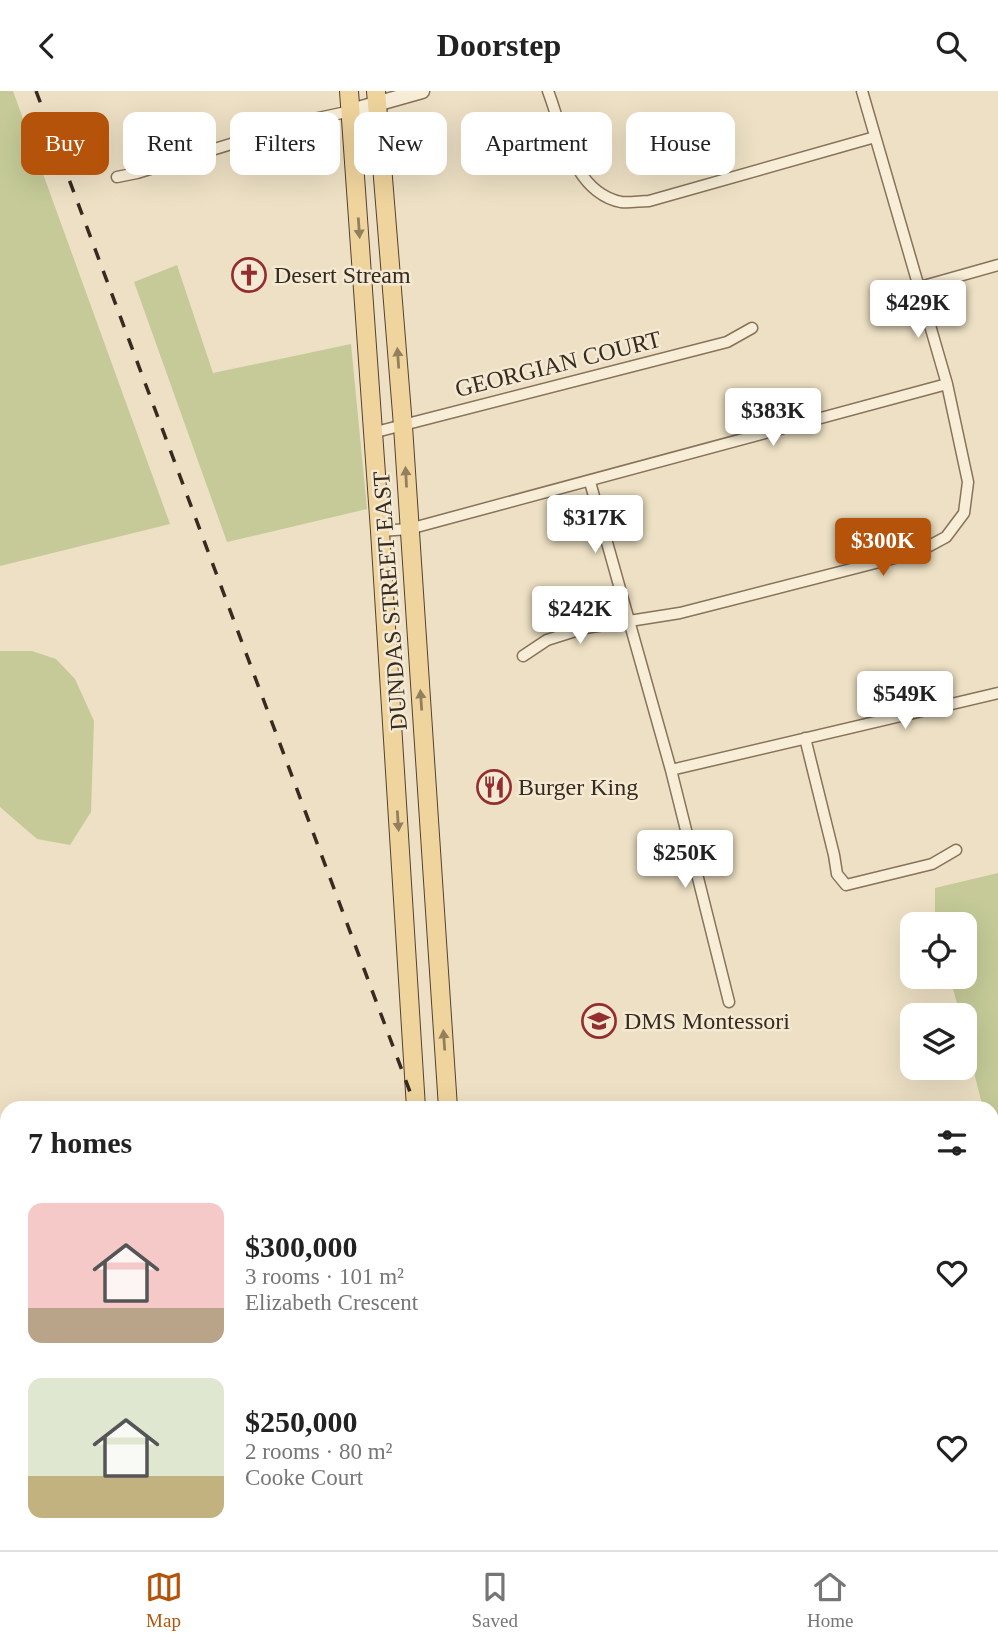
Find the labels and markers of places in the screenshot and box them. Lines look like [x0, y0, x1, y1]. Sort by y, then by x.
church icon: Desert Stream [230, 256, 268, 294]
place label: Desert Stream [274, 262, 411, 288]
pin: $429K [869, 281, 967, 340]
pin: $383K [724, 389, 822, 448]
pin: $317K [546, 496, 644, 555]
pin: $300K [834, 519, 932, 578]
pin: $242K [531, 587, 629, 646]
pin: $549K [856, 671, 954, 731]
restaurant icon: Burger King [475, 768, 513, 806]
place label: Burger King [518, 774, 638, 800]
pin: $250K [636, 831, 734, 890]
school or university icon: DMS Montessori [580, 1002, 618, 1040]
place label: DMS Montessori [624, 1008, 790, 1034]

